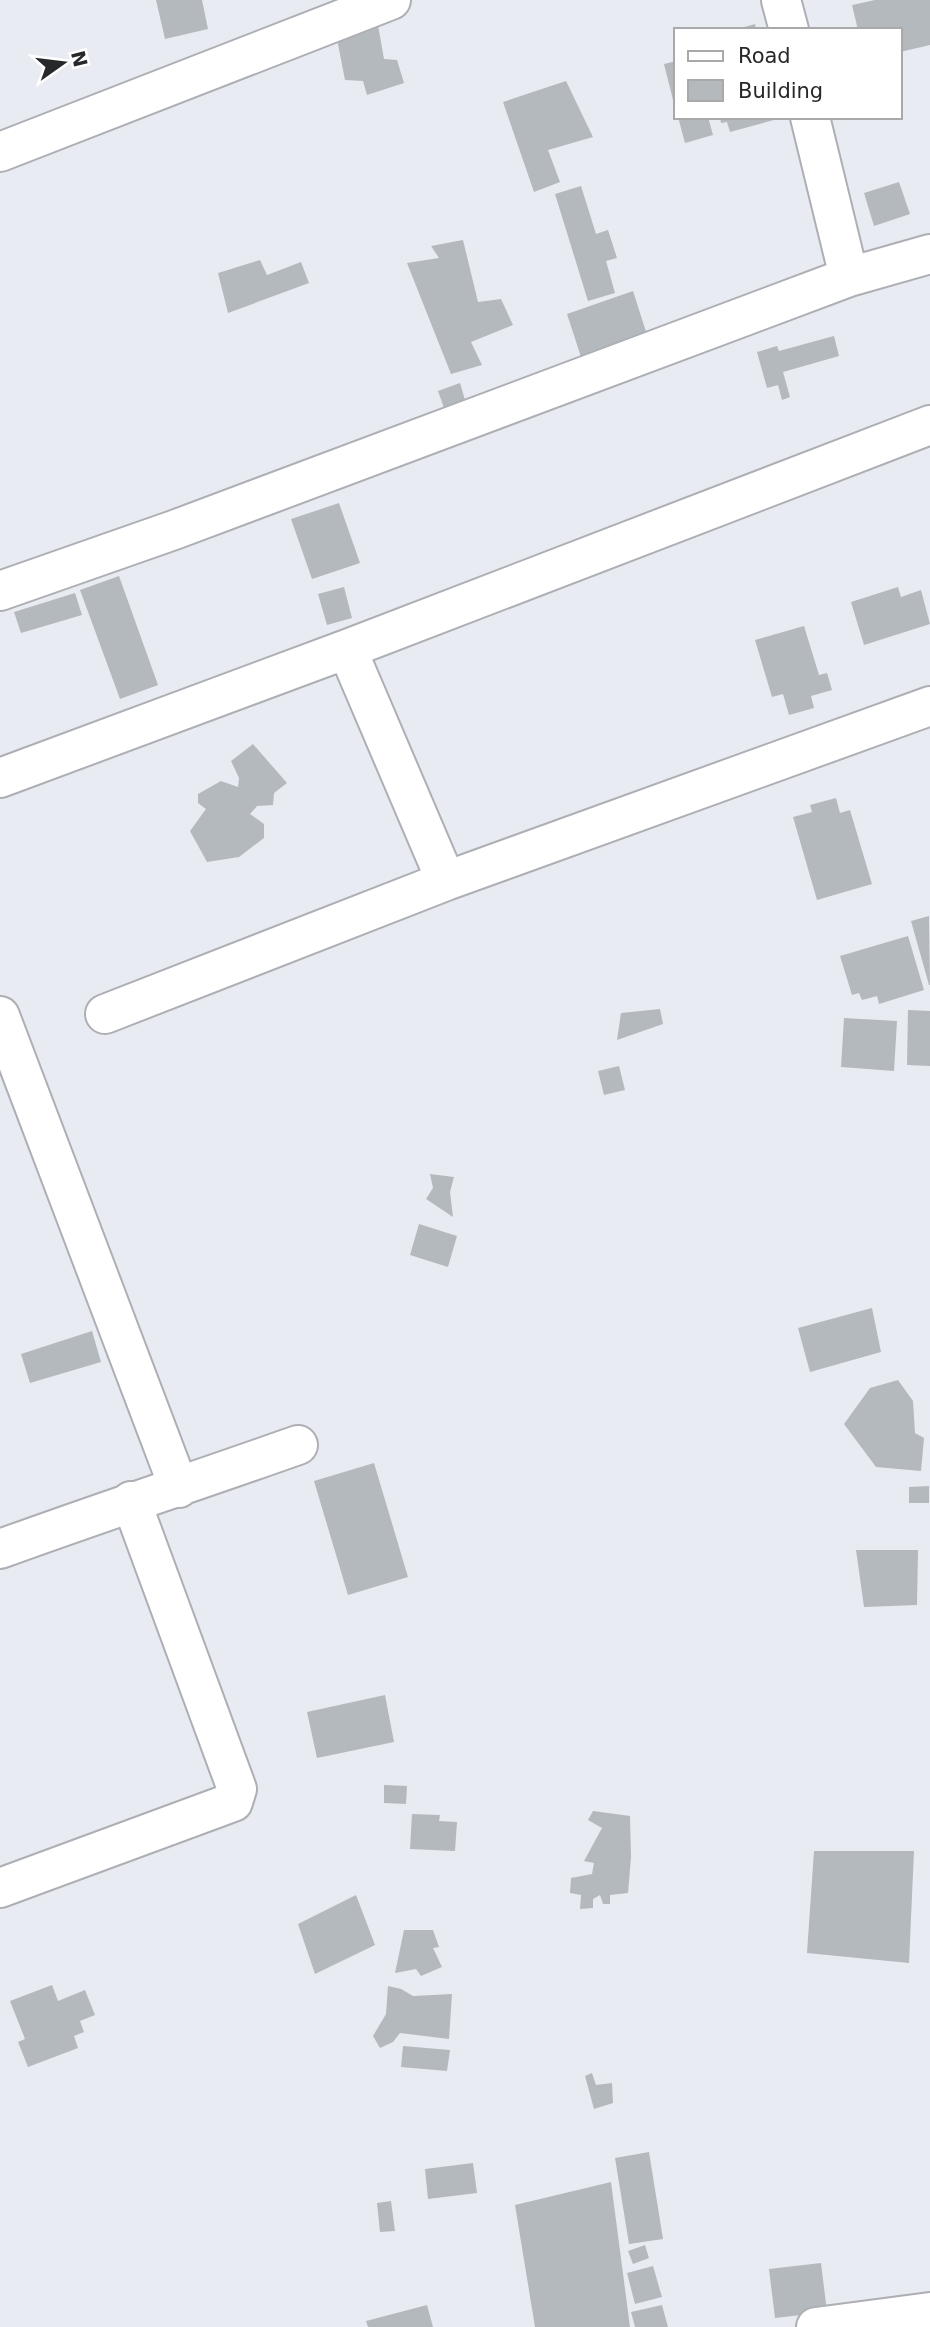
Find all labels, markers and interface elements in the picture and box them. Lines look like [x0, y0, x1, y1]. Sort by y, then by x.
north arrow [28, 28, 98, 98]
legend [674, 28, 902, 119]
text: Road [738, 44, 791, 68]
text: N [67, 49, 92, 69]
text: Building [738, 79, 823, 103]

